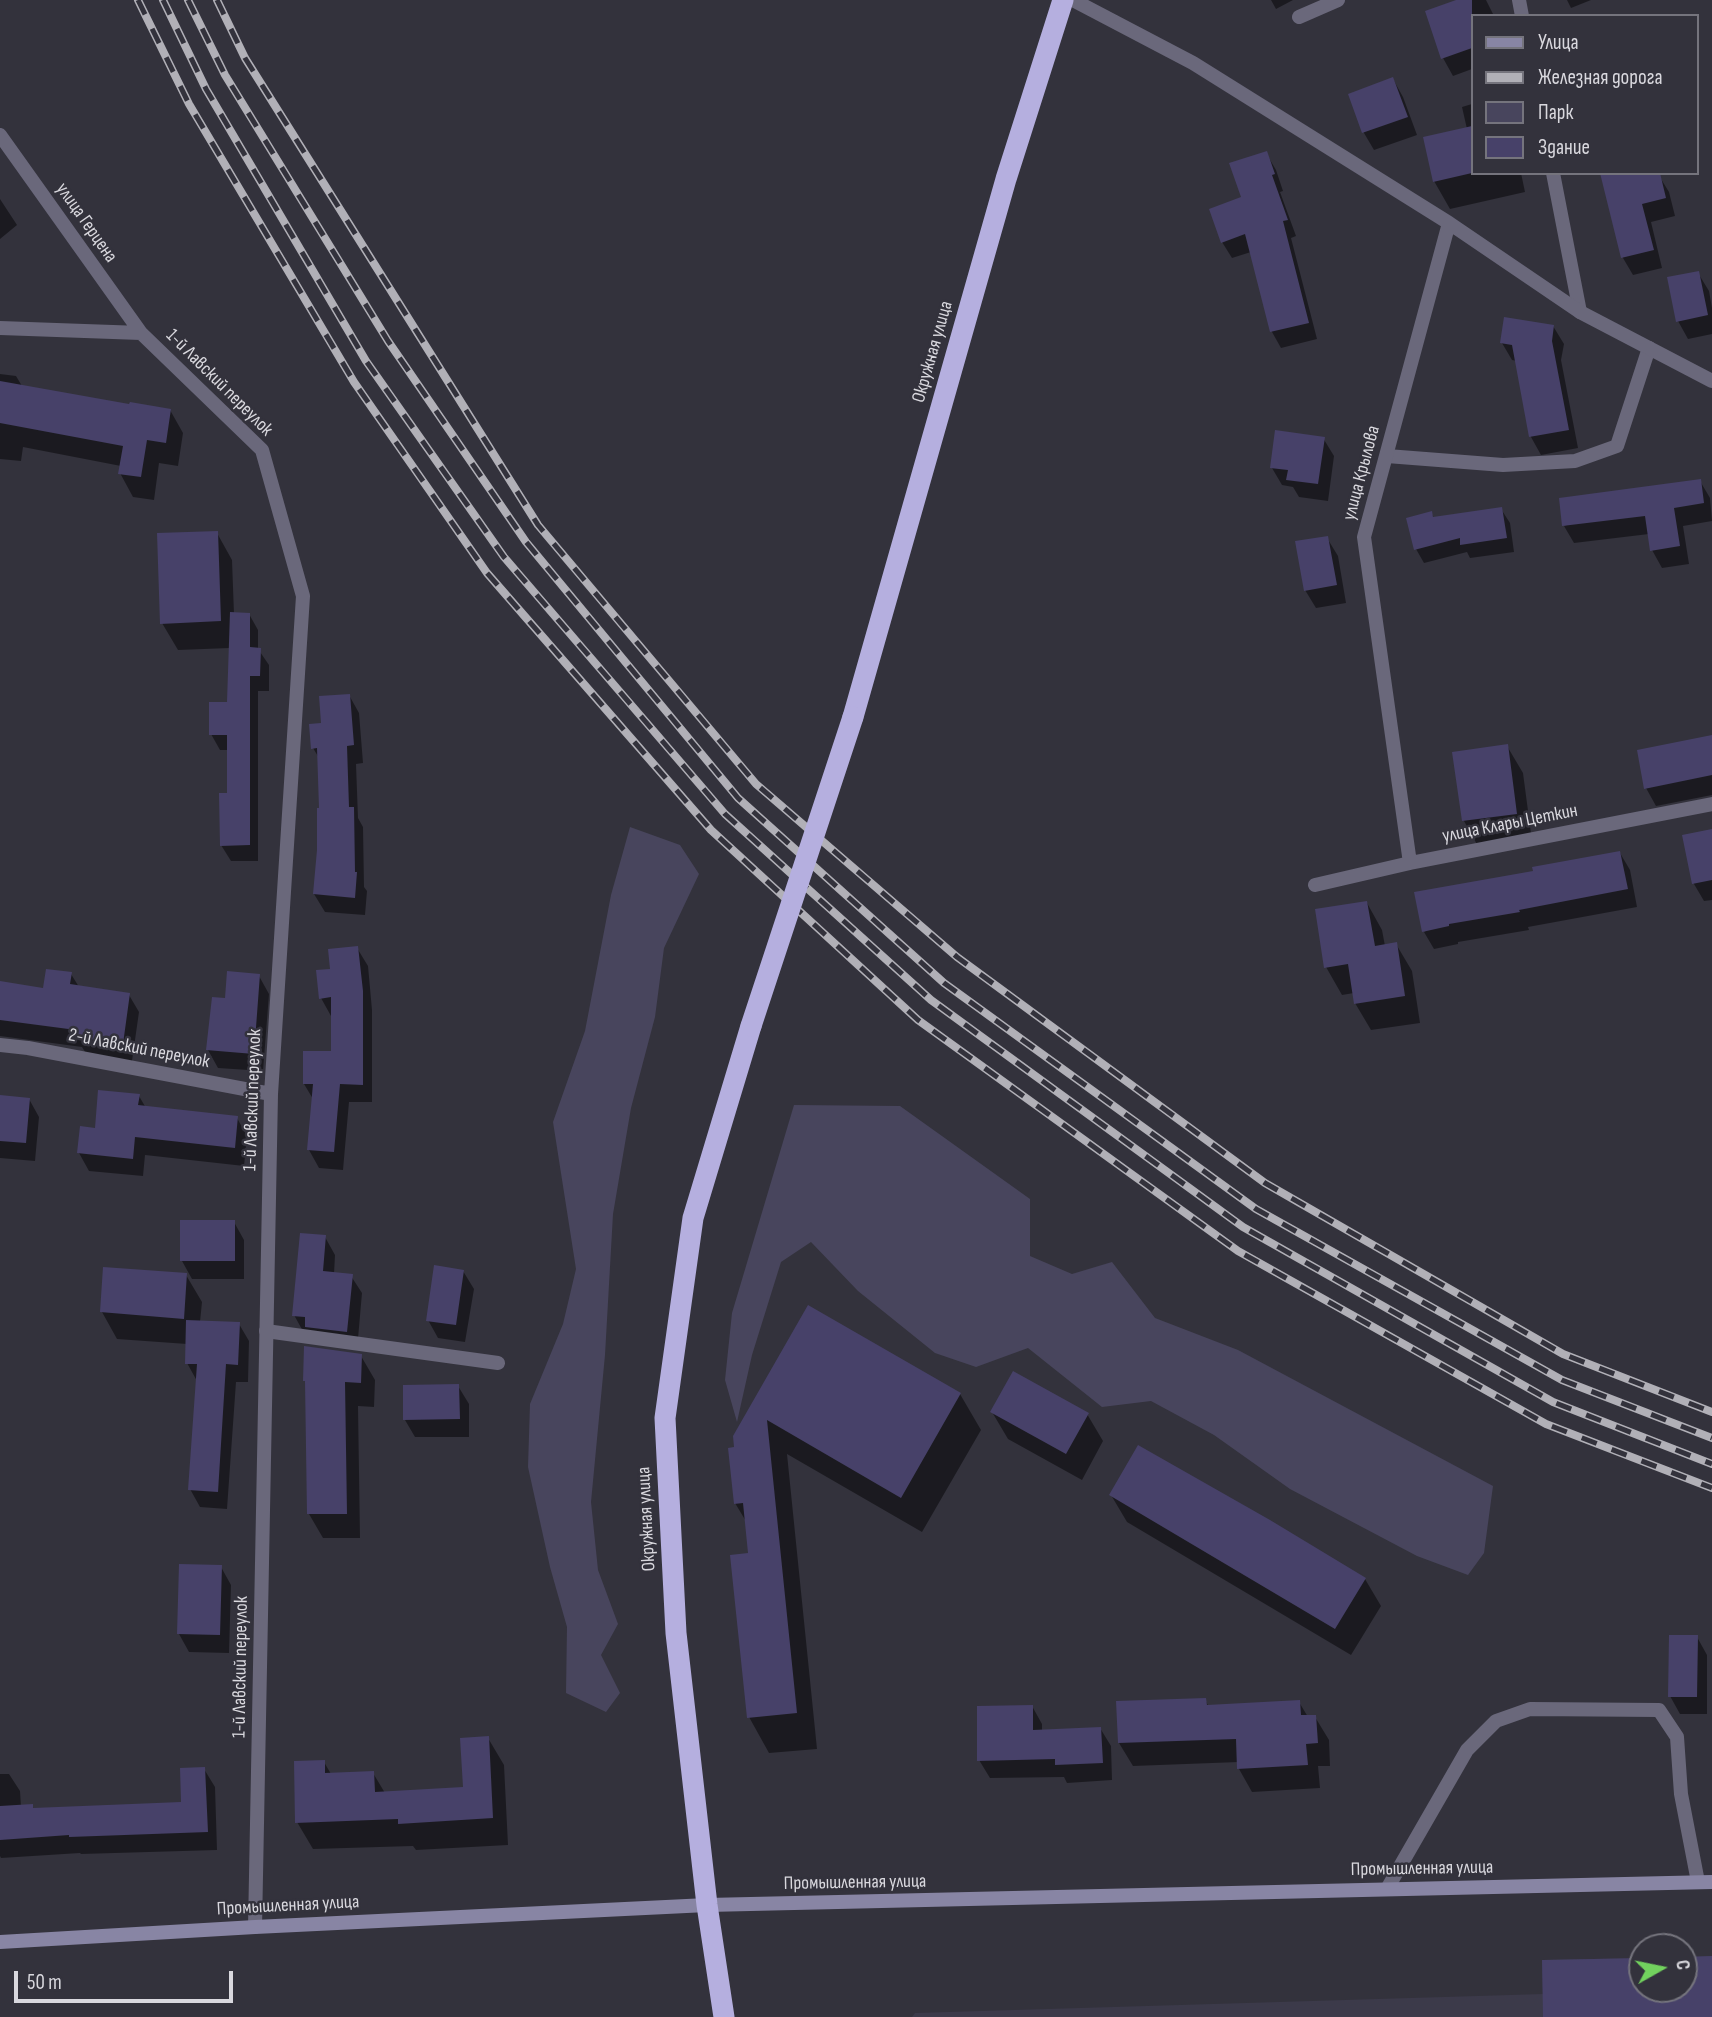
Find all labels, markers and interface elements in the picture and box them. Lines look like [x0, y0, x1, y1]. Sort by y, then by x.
legend [1470, 14, 1698, 175]
text: Улица [1538, 30, 1579, 55]
text: Железная дорога [1538, 65, 1663, 90]
text: Парк [1538, 100, 1573, 125]
text: Здание [1538, 135, 1590, 160]
street label: улица Герцена [50, 179, 122, 267]
street label: Окружная улица [908, 299, 958, 405]
street label: 1-й Лавский переулок [161, 325, 277, 441]
street label: улица Крылова [1338, 423, 1386, 523]
street label: улица Клары Цеткин [1440, 800, 1580, 848]
street label: 2-й Лавский переулок [67, 1024, 211, 1074]
street label: 1-й Лавский переулок [239, 1029, 267, 1171]
street label: Окружная улица [633, 1466, 661, 1572]
street label: 1-й Лавский переулок [228, 1596, 254, 1738]
street label: Промышленная улица [1351, 1856, 1493, 1882]
street label: Промышленная улица [784, 1870, 926, 1896]
street label: Промышленная улица [216, 1891, 360, 1921]
north arrow [1628, 1933, 1698, 2003]
scale bar [18, 1958, 236, 2002]
text: С [1670, 1958, 1694, 1972]
text: 50 m [27, 1970, 62, 1995]

